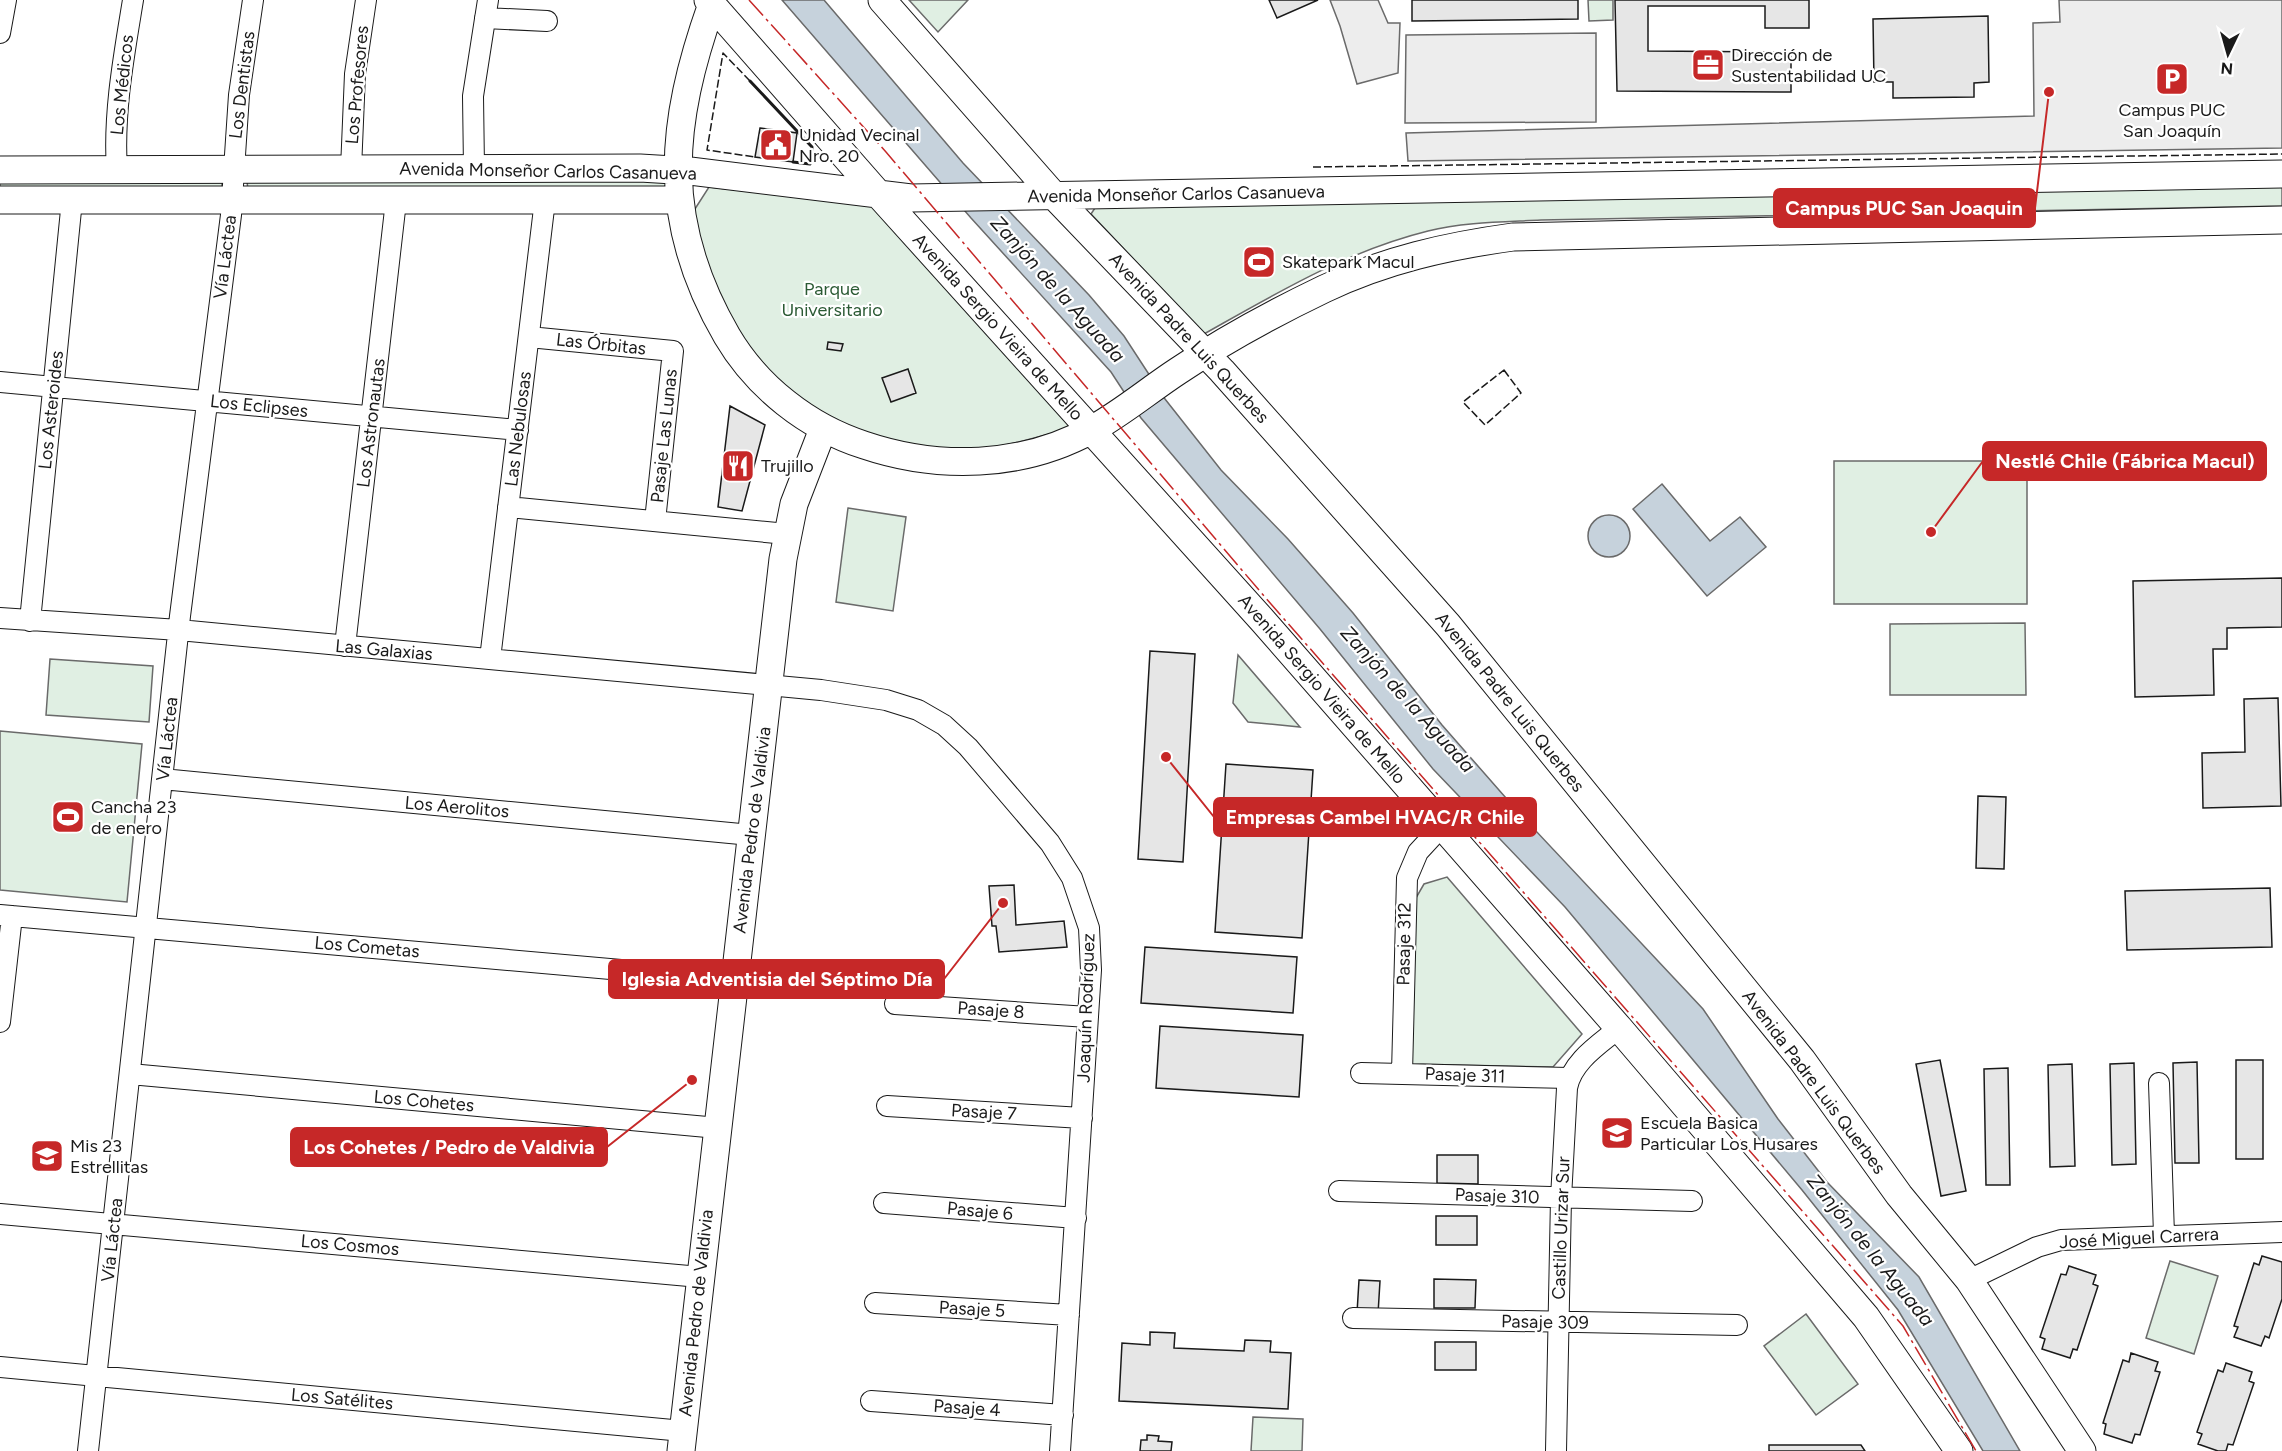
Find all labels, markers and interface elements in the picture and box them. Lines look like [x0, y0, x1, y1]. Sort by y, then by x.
north arrow [2198, 24, 2258, 84]
street label: Los Profesores [341, 25, 373, 145]
street label: Los Dentistas [224, 30, 260, 140]
street label: Los Médicos [106, 34, 138, 136]
place label: Dirección de Sustentabilidad UC [1731, 44, 1886, 87]
office icon: Dirección de Sustentabilidad UC [1690, 47, 1726, 83]
text: N [2220, 58, 2234, 78]
parking icon: Campus PUC San Joaquín [2154, 61, 2190, 97]
place label: Campus PUC San Joaquín [2118, 99, 2226, 142]
place label: Unidad Vecinal Nro. 20 [799, 124, 919, 167]
public building icon: Unidad Vecinal Nro. 20 [758, 127, 794, 163]
street label: Avenida Monseñor Carlos Casanueva [399, 157, 697, 185]
street label: Avenida Monseñor Carlos Casanueva [1027, 180, 1325, 208]
callout: Campus PUC San Joaquin [1774, 189, 2035, 227]
text: Campus PUC San Joaquin [1785, 196, 2023, 220]
water label: Zanjón de la Aguada [986, 211, 1130, 367]
street label: Vía Láctea [209, 214, 241, 300]
street label: Avenida Sergio Vieira de Mello [908, 229, 1088, 425]
sports icon: Skatepark Macul [1241, 244, 1277, 280]
street label: Avenida Padre Luis Querbes [1104, 248, 1274, 428]
place label: Skatepark Macul [1282, 251, 1415, 273]
park label: Parque Universitario [781, 278, 883, 321]
street label: Las Órbitas [555, 328, 647, 360]
street label: Los Asteroides [34, 350, 68, 470]
street label: Los Astronautas [352, 357, 390, 489]
street label: Pasaje Las Lunas [646, 368, 682, 504]
street label: Las Nebulosas [500, 370, 536, 488]
street label: Los Eclipses [209, 390, 309, 422]
callout: Nestlé Chile (Fábrica Macul) [1983, 442, 2266, 480]
restaurant icon: Trujillo [720, 448, 756, 484]
text: Nestlé Chile (Fábrica Macul) [1995, 449, 2255, 473]
place label: Trujillo [761, 455, 814, 477]
street label: Avenida Sergio Vieira de Mello [1233, 590, 1411, 788]
street label: Avenida Padre Luis Querbes [1431, 608, 1589, 796]
water label: Zanjón de la Aguada [1336, 621, 1480, 777]
street label: Las Galaxias [334, 635, 434, 665]
street label: Vía Láctea [152, 696, 182, 782]
street label: Avenida Pedro de Valdivia [728, 725, 776, 935]
street label: Los Aerolitos [404, 791, 510, 823]
place label: Cancha 23 de enero [91, 796, 176, 839]
callout: Empresas Cambel HVAC/R Chile [1214, 798, 1536, 836]
sports icon: Cancha 23 de enero [50, 799, 86, 835]
text: Empresas Cambel HVAC/R Chile [1226, 805, 1524, 829]
street label: Pasaje 312 [1392, 902, 1416, 986]
street label: Los Cometas [313, 931, 421, 963]
street label: Joaquín Rodríguez [1072, 933, 1100, 1083]
callout: Iglesia Adventisia del Séptimo Día [609, 960, 944, 998]
text: Iglesia Adventisia del Séptimo Día [621, 967, 933, 991]
street label: Avenida Padre Luis Querbes [1738, 986, 1890, 1178]
street label: Pasaje 8 [957, 997, 1025, 1023]
street label: Pasaje 311 [1424, 1063, 1506, 1087]
street label: Los Cohetes [373, 1086, 475, 1116]
street label: Pasaje 7 [951, 1099, 1018, 1125]
place label: Escuela Basica Particular Los Husares [1640, 1112, 1818, 1155]
school or university icon: Escuela Basica Particular Los Husares [1599, 1115, 1635, 1151]
callout: Los Cohetes / Pedro de Valdivia [291, 1128, 607, 1166]
place label: Mis 23 Estrellitas [70, 1135, 148, 1178]
text: Los Cohetes / Pedro de Valdivia [303, 1135, 595, 1159]
school or university icon: Mis 23 Estrellitas [29, 1138, 65, 1174]
street label: Castillo Urizar Sur [1548, 1156, 1574, 1300]
water label: Zanjón de la Aguada [1802, 1169, 1940, 1331]
street label: Pasaje 310 [1454, 1184, 1540, 1208]
street label: Vía Láctea [97, 1197, 127, 1283]
street label: Pasaje 6 [946, 1197, 1014, 1225]
street label: Avenida Pedro de Valdivia [674, 1208, 718, 1418]
street label: José Miguel Carrera [2059, 1223, 2219, 1253]
street label: Los Cosmos [300, 1230, 400, 1260]
street label: Pasaje 5 [938, 1296, 1006, 1322]
street label: Pasaje 309 [1501, 1310, 1589, 1334]
street label: Los Satélites [290, 1384, 394, 1414]
street label: Pasaje 4 [933, 1395, 1001, 1421]

